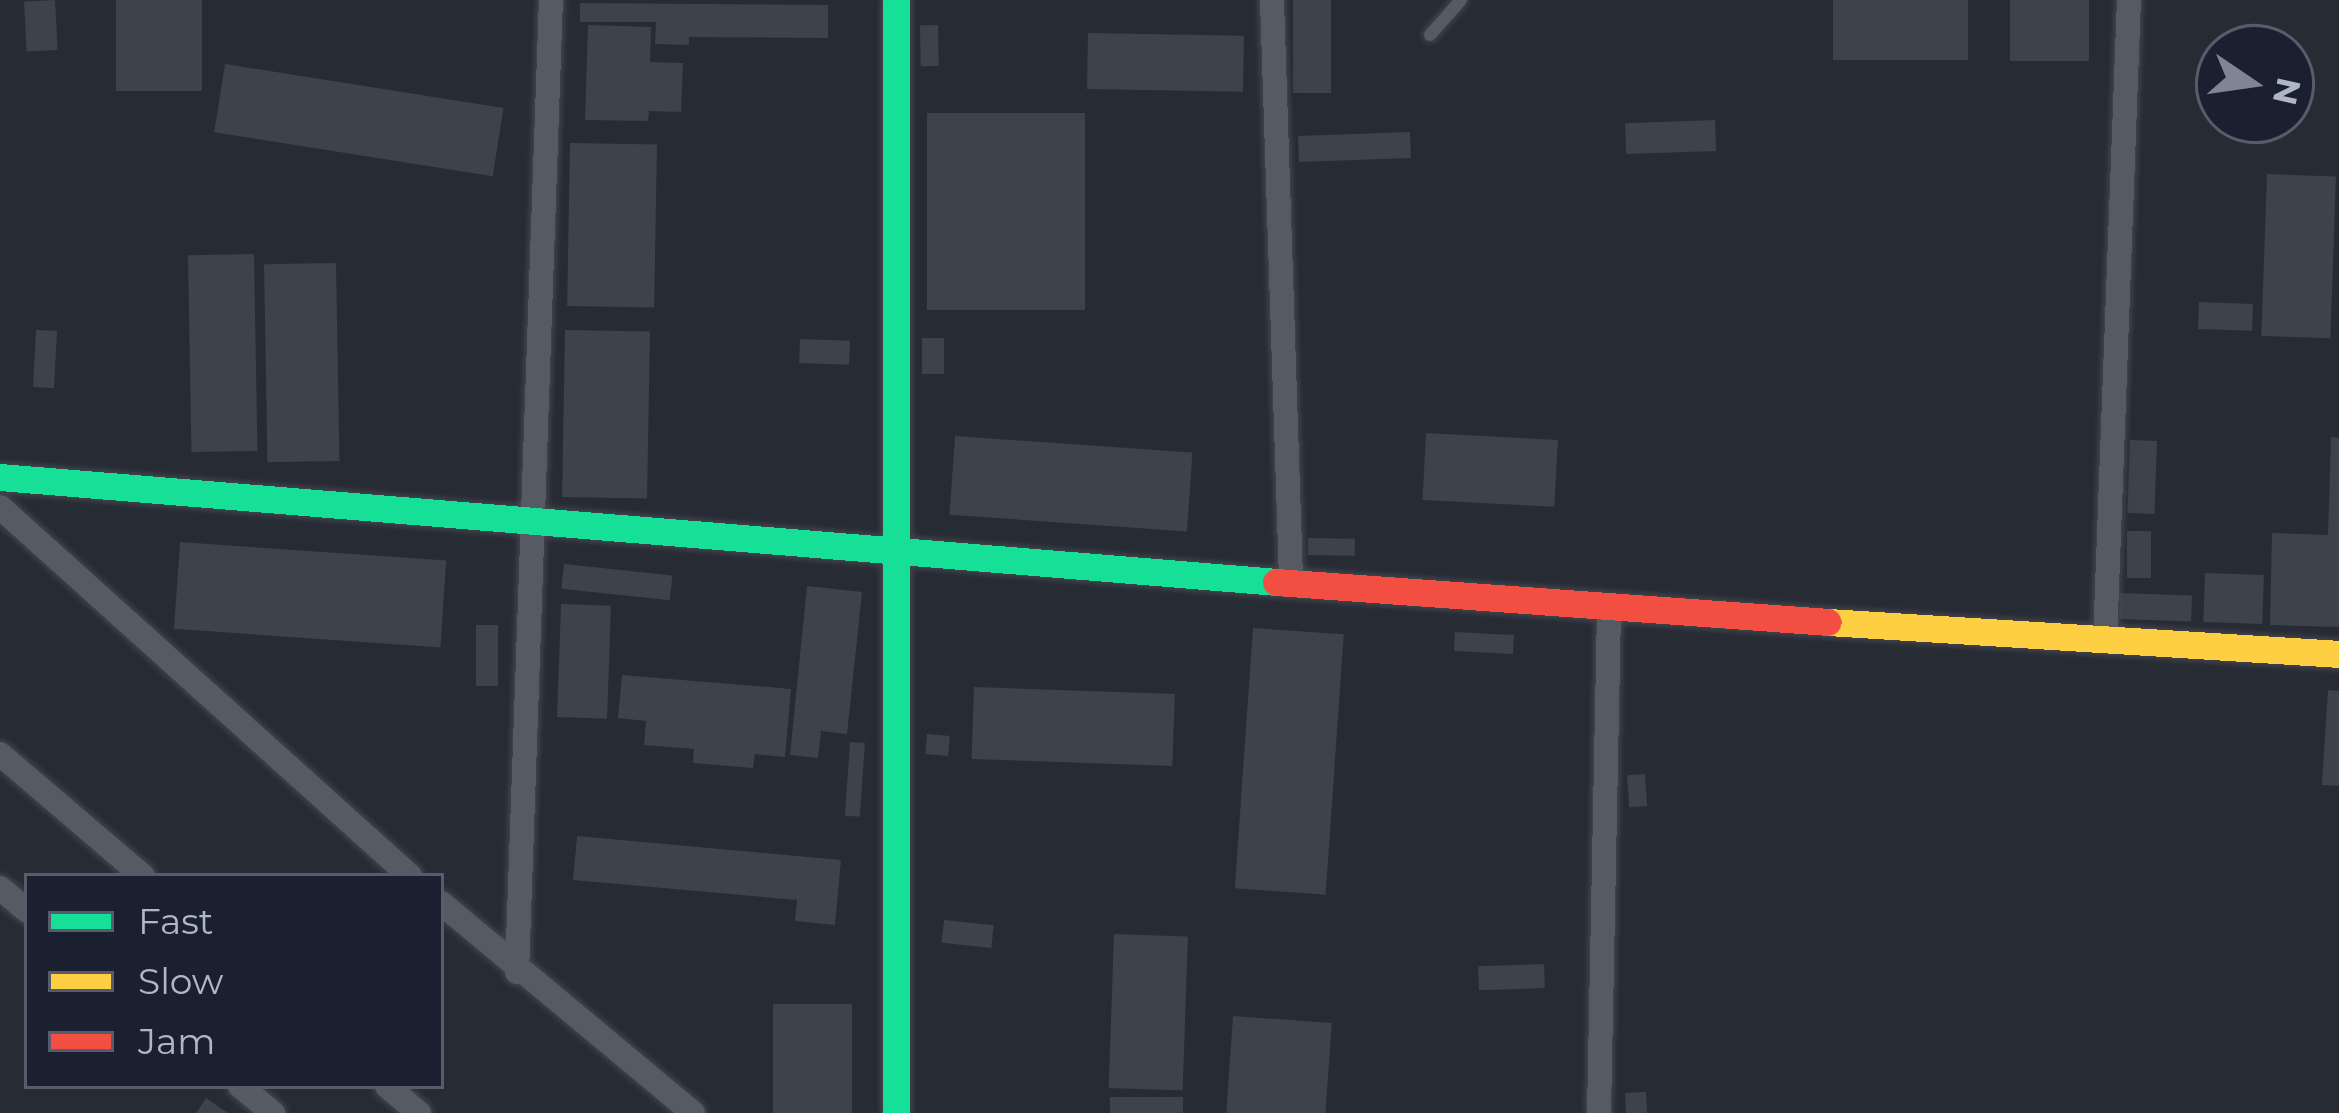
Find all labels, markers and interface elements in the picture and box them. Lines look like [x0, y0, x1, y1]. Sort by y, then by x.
north arrow [2195, 24, 2315, 144]
text: N [2265, 74, 2310, 109]
legend [24, 873, 444, 1089]
text: Fast [138, 899, 213, 943]
text: Slow [138, 959, 224, 1003]
text: Jam [138, 1019, 215, 1063]

